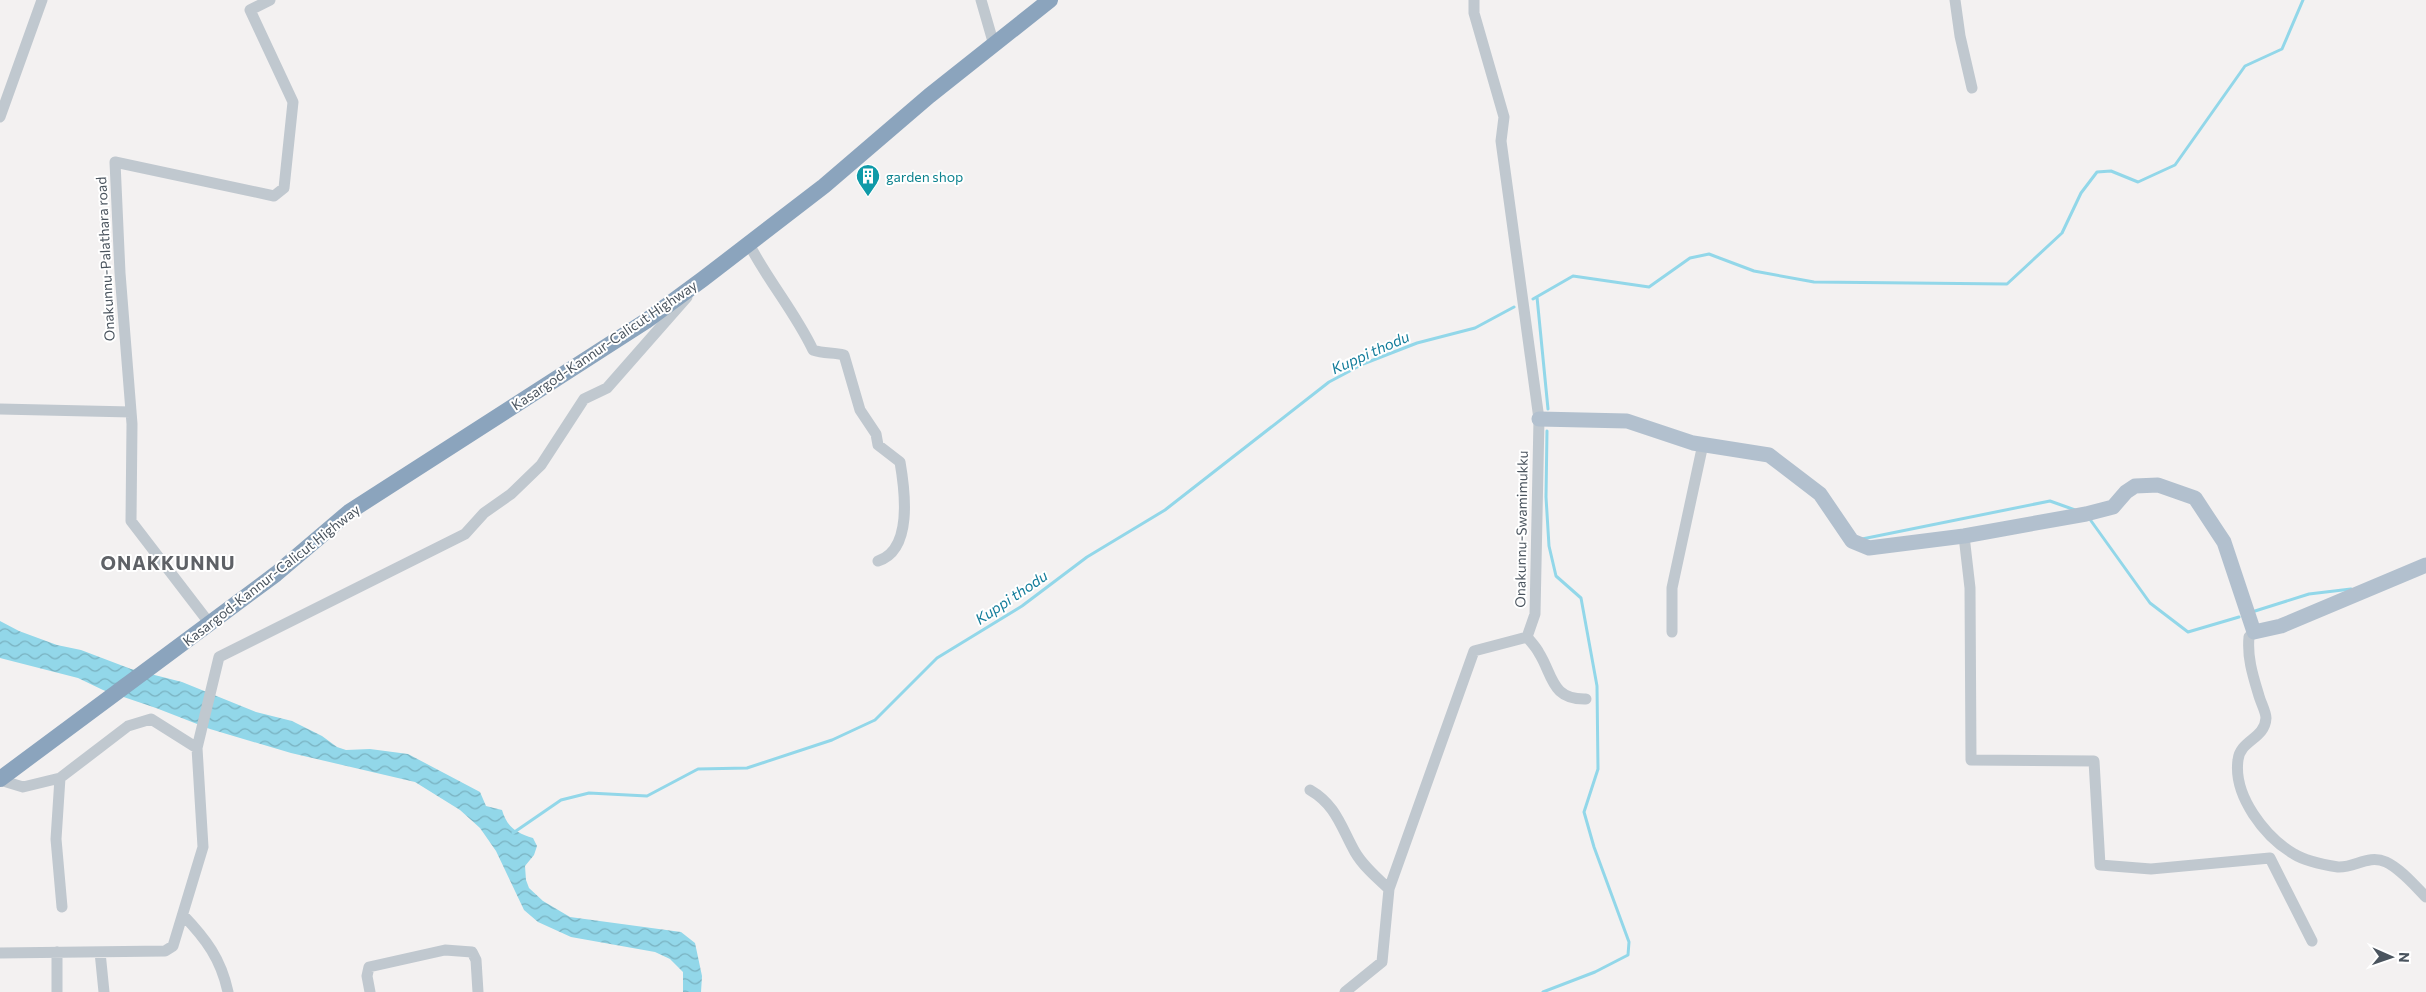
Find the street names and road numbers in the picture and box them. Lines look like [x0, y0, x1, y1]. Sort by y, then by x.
street label: Onakunnu-Palathara road [92, 176, 118, 342]
street label: Kasargod-Kannur-Calicut Highway [508, 276, 700, 414]
street label: Onakunnu-Swamimukku [1511, 450, 1531, 608]
street label: Kasargod-Kannur-Calicut Highway [179, 501, 363, 649]

